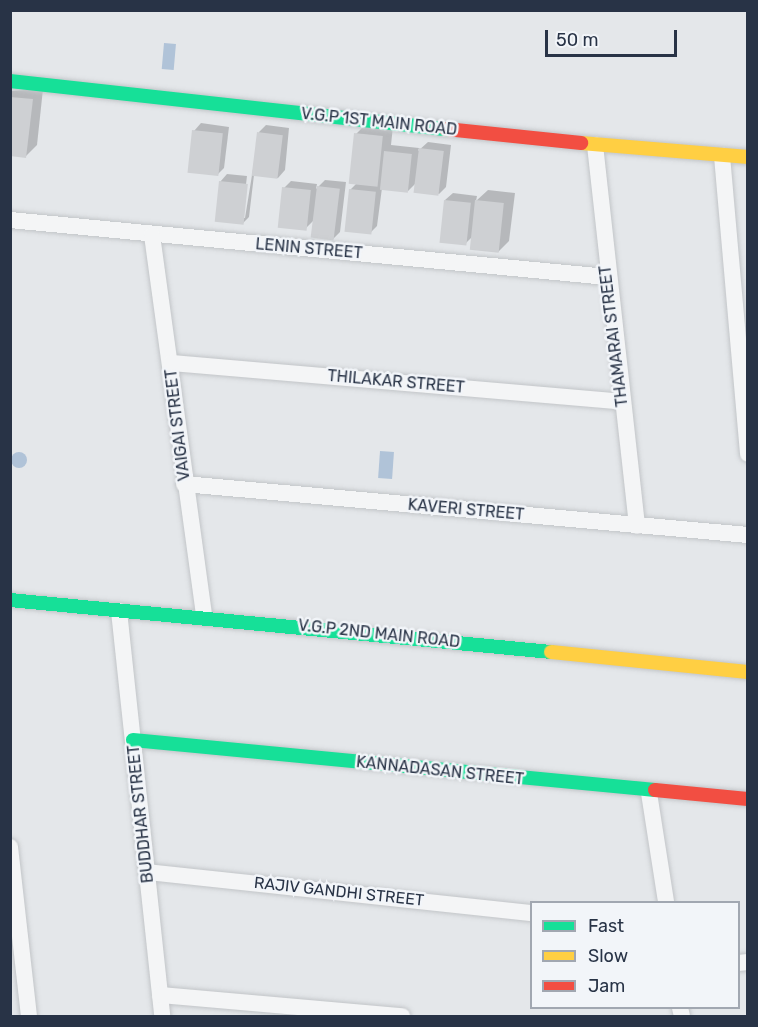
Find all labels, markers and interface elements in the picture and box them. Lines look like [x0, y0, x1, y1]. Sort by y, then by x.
scale bar [548, 18, 680, 56]
text: 50 m [556, 29, 599, 51]
street label: V.G.P 1ST MAIN ROAD [300, 104, 458, 140]
street label: LENIN STREET [255, 235, 363, 263]
street label: THAMARAI STREET [596, 264, 632, 408]
street label: THILAKAR STREET [327, 366, 465, 398]
street label: VAIGAI STREET [162, 368, 194, 482]
street label: KAVERI STREET [407, 495, 525, 525]
street label: V.G.P 2ND MAIN ROAD [297, 616, 461, 652]
street label: BUDDHAR STREET [124, 744, 158, 884]
street label: KANNADASAN STREET [355, 753, 525, 789]
street label: RAJIV GANDHI STREET [253, 873, 425, 911]
legend [530, 901, 740, 1009]
text: Fast [588, 915, 624, 937]
text: Slow [588, 945, 628, 967]
text: Jam [588, 975, 625, 997]

